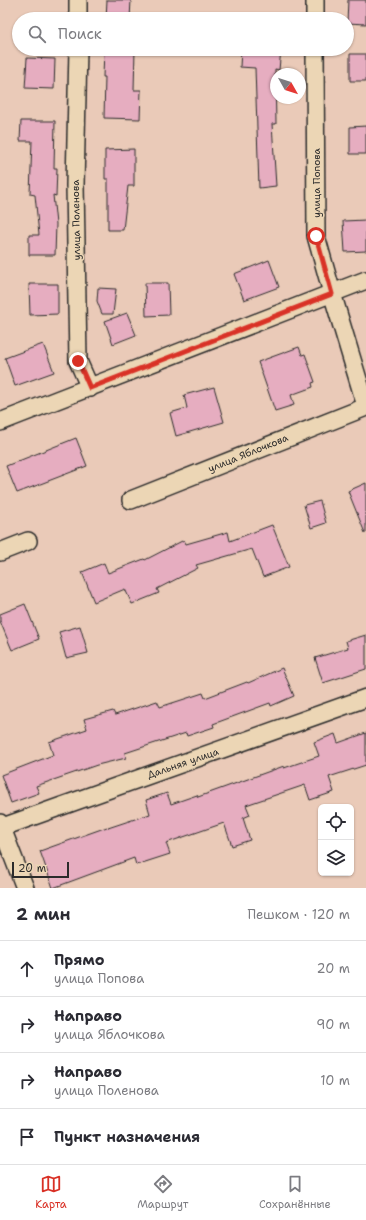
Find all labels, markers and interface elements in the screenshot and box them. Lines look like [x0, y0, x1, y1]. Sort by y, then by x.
search box [12, 12, 354, 56]
icon: search [26, 23, 48, 45]
text: Поиск [58, 24, 102, 44]
north arrow [270, 68, 306, 104]
street label: улица Попова [310, 147, 323, 218]
street label: улица Поленова [69, 179, 83, 260]
route start [307, 227, 325, 245]
route end [69, 352, 87, 370]
street label: улица Яблочкова [206, 431, 291, 475]
street label: Дальняя улица [146, 744, 221, 781]
map controls [318, 804, 354, 876]
button: locate [318, 804, 354, 840]
button: layers [318, 840, 354, 876]
scale bar [12, 860, 69, 879]
text: 20 m [18, 861, 46, 876]
text: 2 мин [16, 903, 71, 925]
text: Пешком · 120 m [247, 906, 350, 923]
text: Прямо [54, 950, 104, 970]
icon: ahead [16, 958, 38, 980]
text: 20 m [317, 960, 350, 977]
text: улица Попова [54, 970, 144, 987]
text: Направо [54, 1006, 122, 1026]
icon: right [16, 1014, 38, 1036]
text: 90 m [316, 1016, 350, 1033]
text: улица Яблочкова [54, 1026, 165, 1043]
text: Направо [54, 1062, 122, 1082]
icon: right [16, 1070, 38, 1092]
text: 10 m [320, 1072, 350, 1089]
text: улица Поленова [54, 1082, 159, 1099]
icon: arrive [16, 1126, 38, 1148]
text: Пункт назначения [54, 1127, 200, 1147]
tab: Карта [35, 1173, 67, 1212]
tab: Маршрут [137, 1173, 188, 1212]
tab: Сохранённые [259, 1173, 331, 1212]

